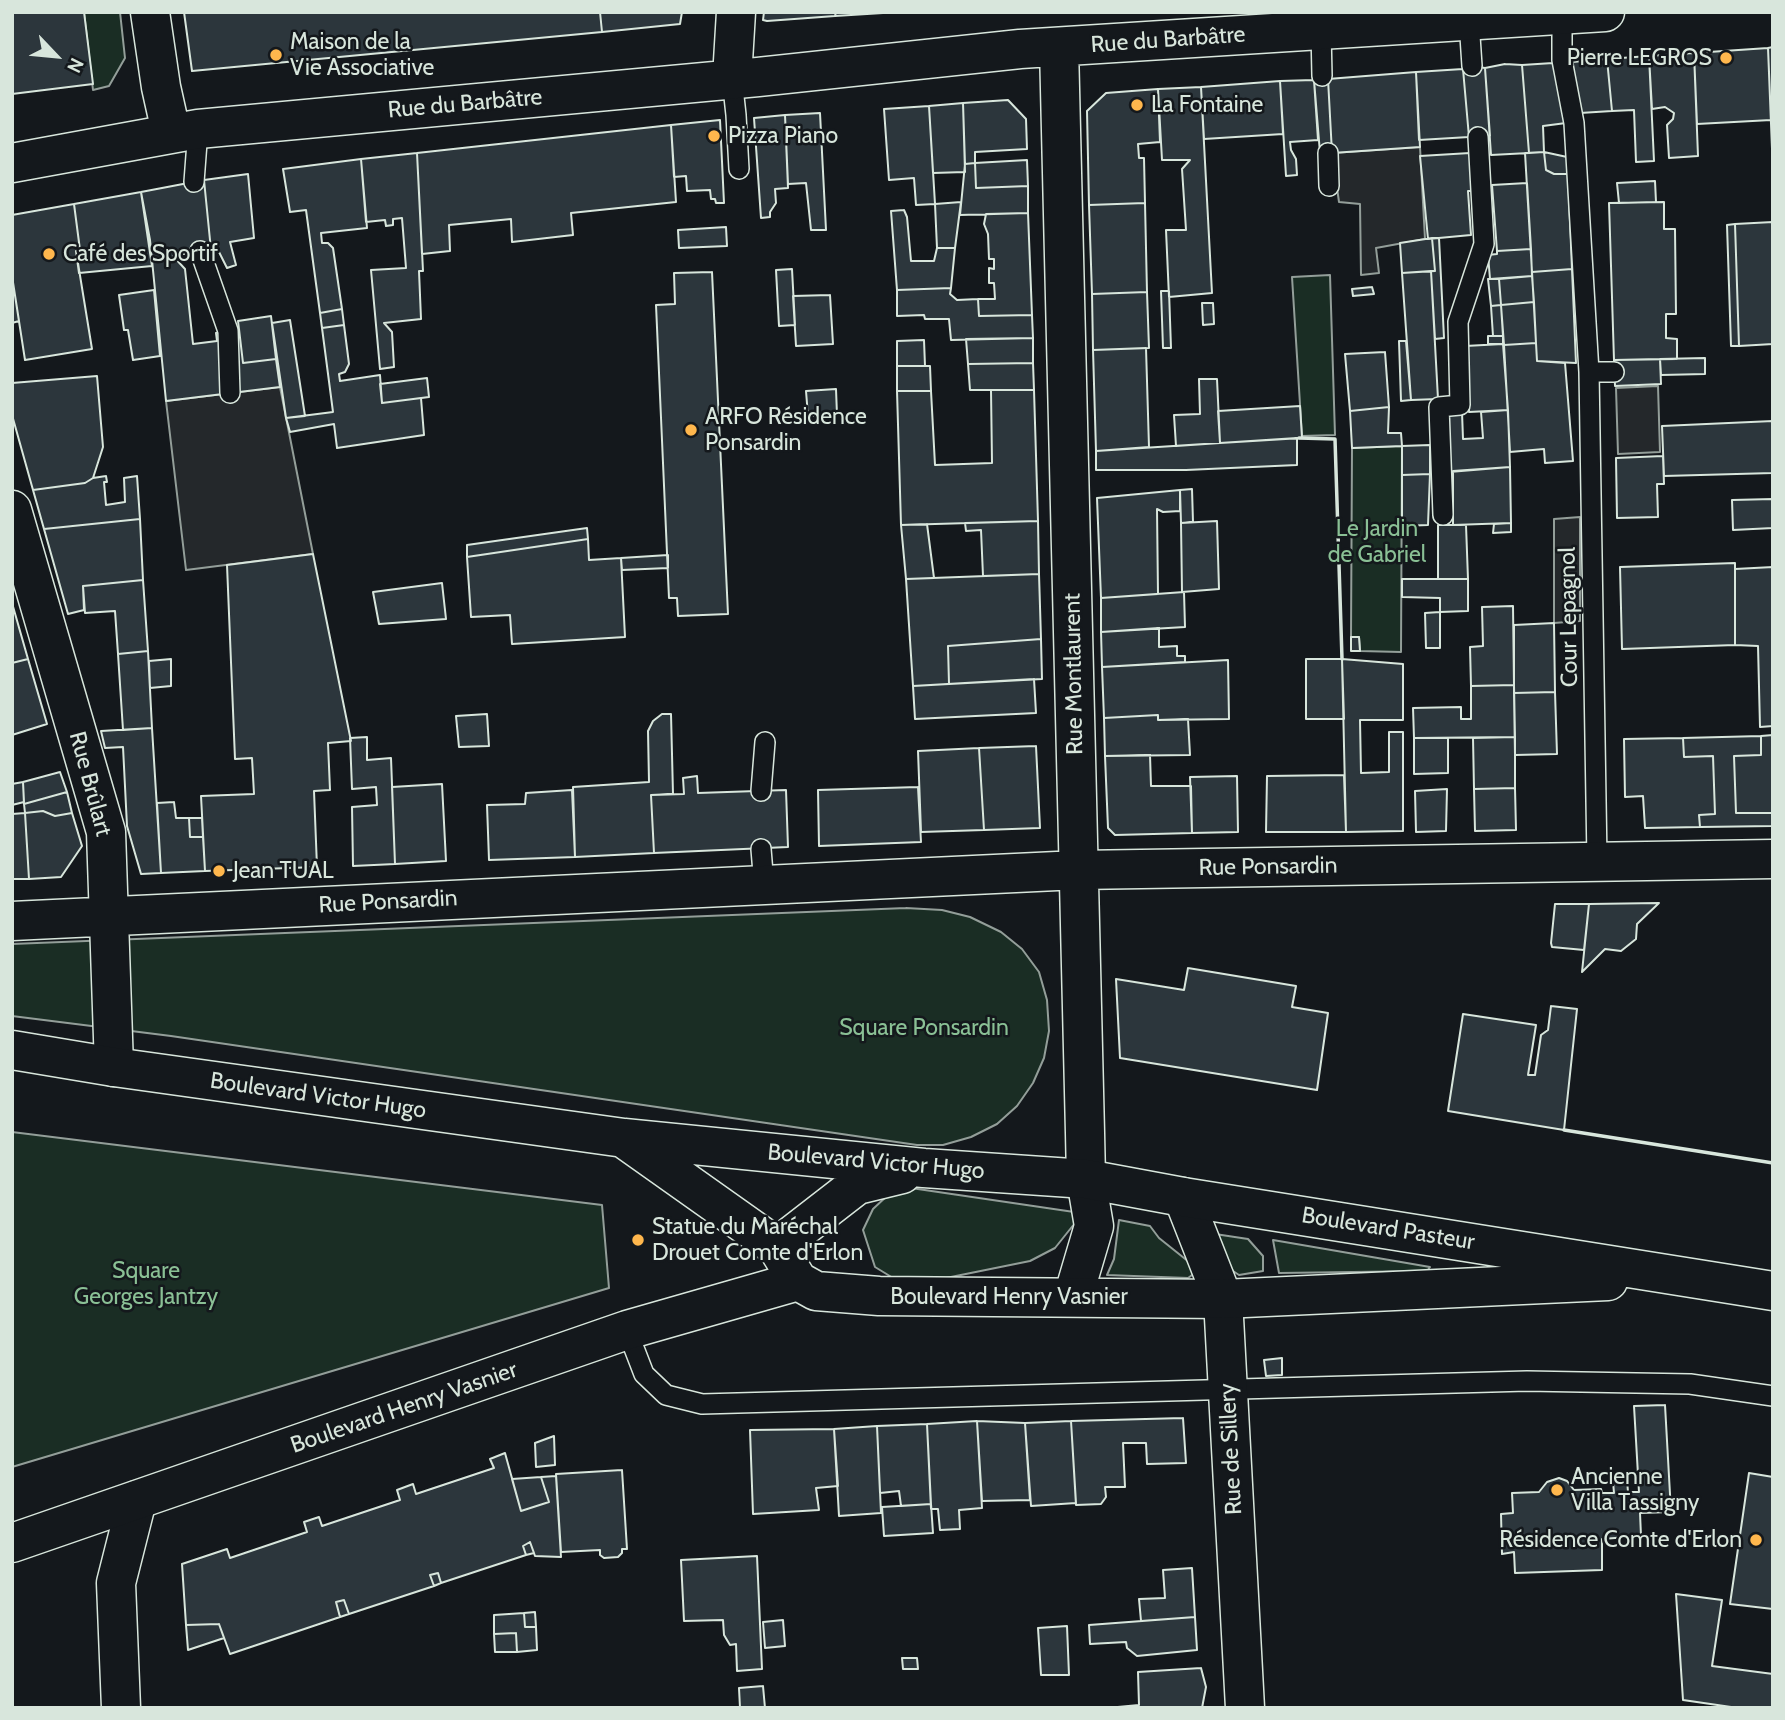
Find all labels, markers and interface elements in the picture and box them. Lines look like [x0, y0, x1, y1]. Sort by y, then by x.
north arrow [21, 21, 91, 91]
street label: Rue du Barbâtre [1090, 21, 1246, 59]
place label: Maison de la Vie Associative [290, 28, 434, 82]
place label: Pierre LEGROS [1567, 44, 1712, 72]
marker: Maison de la Vie Associative [268, 47, 284, 63]
marker: Pierre LEGROS [1718, 50, 1734, 66]
text: N [62, 54, 89, 77]
street label: Rue du Barbâtre [387, 84, 543, 124]
place label: La Fontaine [1151, 91, 1263, 119]
marker: La Fontaine [1129, 97, 1145, 113]
place label: Pizza Piano [728, 122, 838, 150]
marker: Pizza Piano [706, 128, 722, 144]
place label: Café des Sportif [63, 240, 218, 268]
marker: Café des Sportif [41, 246, 57, 262]
place label: ARFO Résidence Ponsardin [705, 403, 867, 457]
marker: ARFO Résidence Ponsardin [683, 422, 699, 438]
park label: Le Jardin de Gabriel [1328, 515, 1426, 569]
street label: Cour Lepagnol [1554, 547, 1584, 687]
street label: Rue Montlaurent [1059, 593, 1089, 755]
street label: Rue Brûlart [63, 729, 117, 839]
street label: Rue Ponsardin [1198, 852, 1338, 882]
place label: Jean TUAL [233, 857, 334, 885]
marker: Jean TUAL [211, 863, 227, 879]
street label: Rue Ponsardin [318, 885, 458, 919]
park label: Square Ponsardin [839, 1014, 1009, 1042]
street label: Boulevard Victor Hugo [208, 1067, 428, 1125]
street label: Boulevard Victor Hugo [766, 1139, 986, 1185]
street label: Boulevard Pasteur [1300, 1202, 1476, 1256]
place label: Statue du Maréchal Drouet Comte d'Erlon [652, 1213, 863, 1267]
marker: Statue du Maréchal Drouet Comte d'Erlon [630, 1232, 646, 1248]
park label: Square Georges Jantzy [74, 1257, 218, 1311]
street label: Boulevard Henry Vasnier [890, 1283, 1128, 1311]
street label: Boulevard Henry Vasnier [287, 1356, 521, 1460]
street label: Rue de Sillery [1214, 1382, 1248, 1516]
place label: Ancienne Villa Tassigny [1571, 1463, 1699, 1517]
marker: Ancienne Villa Tassigny [1549, 1482, 1565, 1498]
place label: Résidence Comte d'Erlon [1499, 1526, 1742, 1554]
marker: Résidence Comte d'Erlon [1748, 1532, 1764, 1548]

